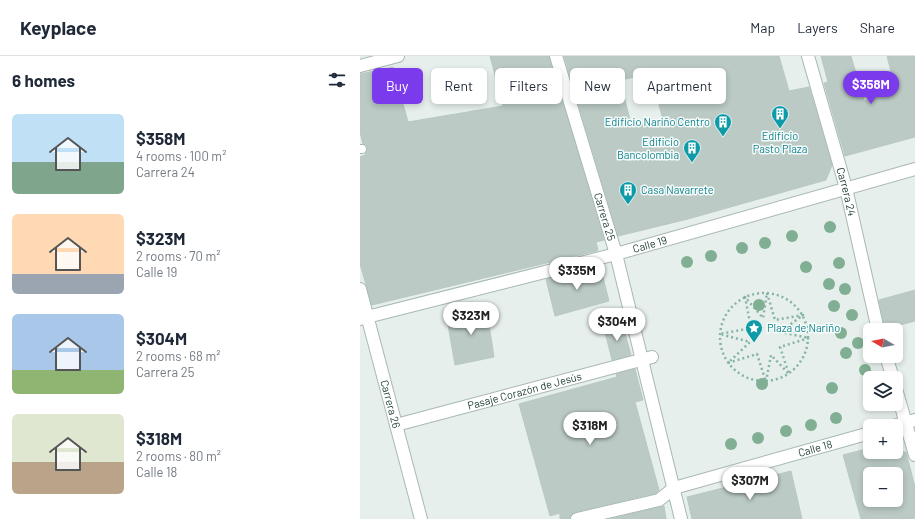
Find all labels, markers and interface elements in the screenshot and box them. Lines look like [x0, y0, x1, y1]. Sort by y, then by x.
text: Keyplace [20, 16, 97, 39]
text: Map [750, 19, 775, 36]
text: Layers [797, 19, 838, 36]
text: Share [860, 19, 895, 36]
chip: Buy [372, 68, 423, 104]
chip: Rent [431, 68, 487, 104]
chip: Filters [495, 68, 562, 104]
chip: New [570, 68, 625, 104]
chip: Apartment [633, 68, 726, 104]
icon: filters [326, 69, 348, 91]
text: 6 homes [12, 70, 75, 90]
pin: $358M [843, 71, 899, 105]
text: $358M [852, 76, 890, 92]
building icon: Edificio Pasto Plaza [770, 104, 790, 129]
building icon: Edificio Nariño Centro [713, 112, 733, 137]
place label: Edificio Nariño Centro [605, 115, 710, 128]
text: $358M [136, 128, 185, 148]
place label: Edificio Pasto Plaza [753, 129, 807, 155]
icon: home [44, 130, 92, 178]
place label: Edificio Bancolombia [617, 135, 679, 161]
building icon: Edificio Bancolombia [682, 138, 702, 163]
text: 4 rooms · 100 m² [136, 148, 226, 164]
text: Carrera 24 [136, 164, 195, 180]
street label: Carrera 24 [834, 166, 859, 217]
building icon: Casa Navarrete [618, 180, 638, 205]
place label: Casa Navarrete [641, 183, 714, 196]
street label: Carrera 25 [592, 191, 619, 243]
text: $323M [136, 228, 186, 248]
icon: home [44, 230, 92, 278]
street label: Calle 19 [631, 233, 669, 255]
text: 2 rooms · 70 m² [136, 248, 220, 264]
pin: $335M [549, 257, 605, 291]
text: $335M [558, 262, 596, 278]
text: Calle 19 [136, 264, 177, 280]
pin: $323M [443, 302, 499, 336]
text: $323M [452, 307, 490, 323]
pin: $304M [589, 308, 645, 342]
text: $304M [597, 313, 637, 329]
place icon: Plaza de Nariño [744, 318, 764, 343]
place label: Plaza de Nariño [767, 321, 840, 334]
north arrow [863, 323, 903, 363]
map controls [863, 323, 903, 507]
text: $304M [136, 328, 187, 348]
icon: home [44, 330, 92, 378]
text: 2 rooms · 68 m² [136, 348, 220, 364]
text: Carrera 25 [136, 364, 194, 380]
street label: Pasaje Corazón de Jesús [466, 369, 583, 412]
button: layers [863, 371, 903, 411]
street label: Carrera 26 [378, 378, 404, 430]
pin: $318M [562, 412, 618, 446]
text: $318M [572, 417, 608, 433]
button: + [863, 419, 903, 459]
text: $318M [136, 428, 182, 448]
icon: home [44, 430, 92, 478]
street label: Calle 18 [796, 437, 834, 459]
text: 2 rooms · 80 m² [136, 448, 221, 464]
text: Calle 18 [136, 464, 177, 480]
pin: $307M [722, 467, 778, 501]
button: − [863, 467, 903, 507]
text: $307M [731, 472, 769, 488]

